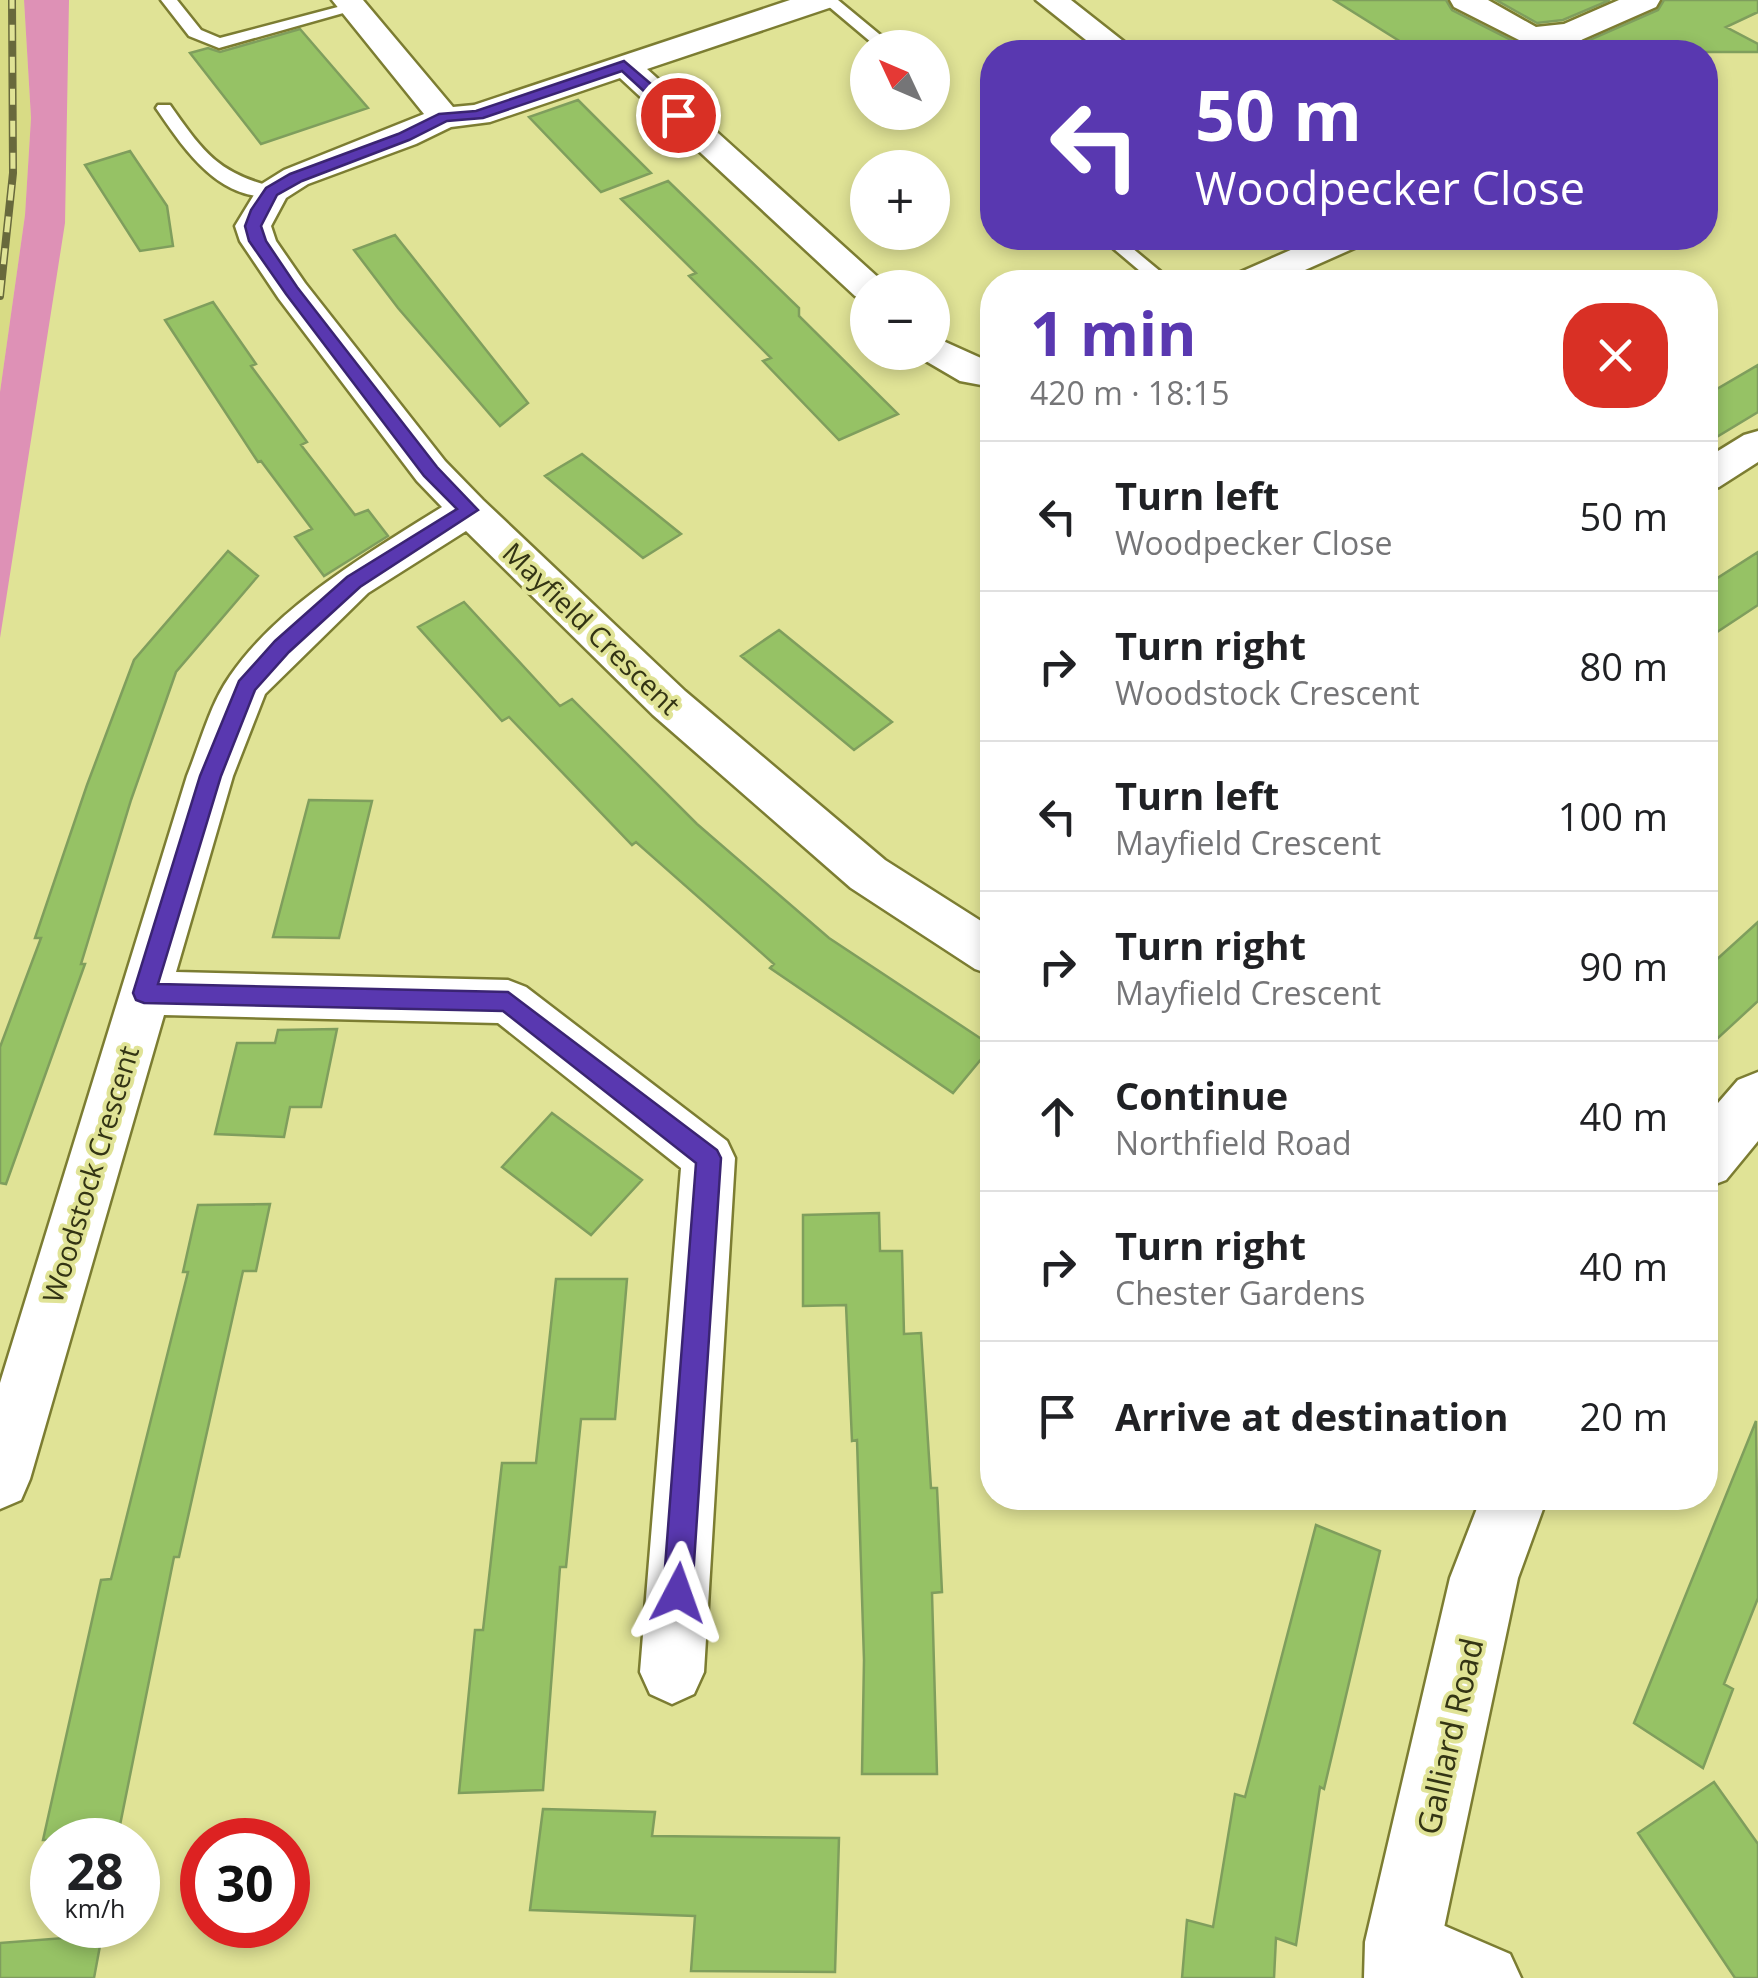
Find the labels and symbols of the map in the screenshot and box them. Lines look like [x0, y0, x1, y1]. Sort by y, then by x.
north arrow [850, 30, 950, 130]
pin [636, 73, 721, 158]
street label: Mayfield Crescent [495, 533, 689, 723]
street label: Woodstock Crescent [33, 1041, 147, 1307]
position arrow [626, 1541, 730, 1645]
street label: Galliard Road [1406, 1634, 1492, 1838]
speed limit sign: 30 [180, 1818, 310, 1948]

